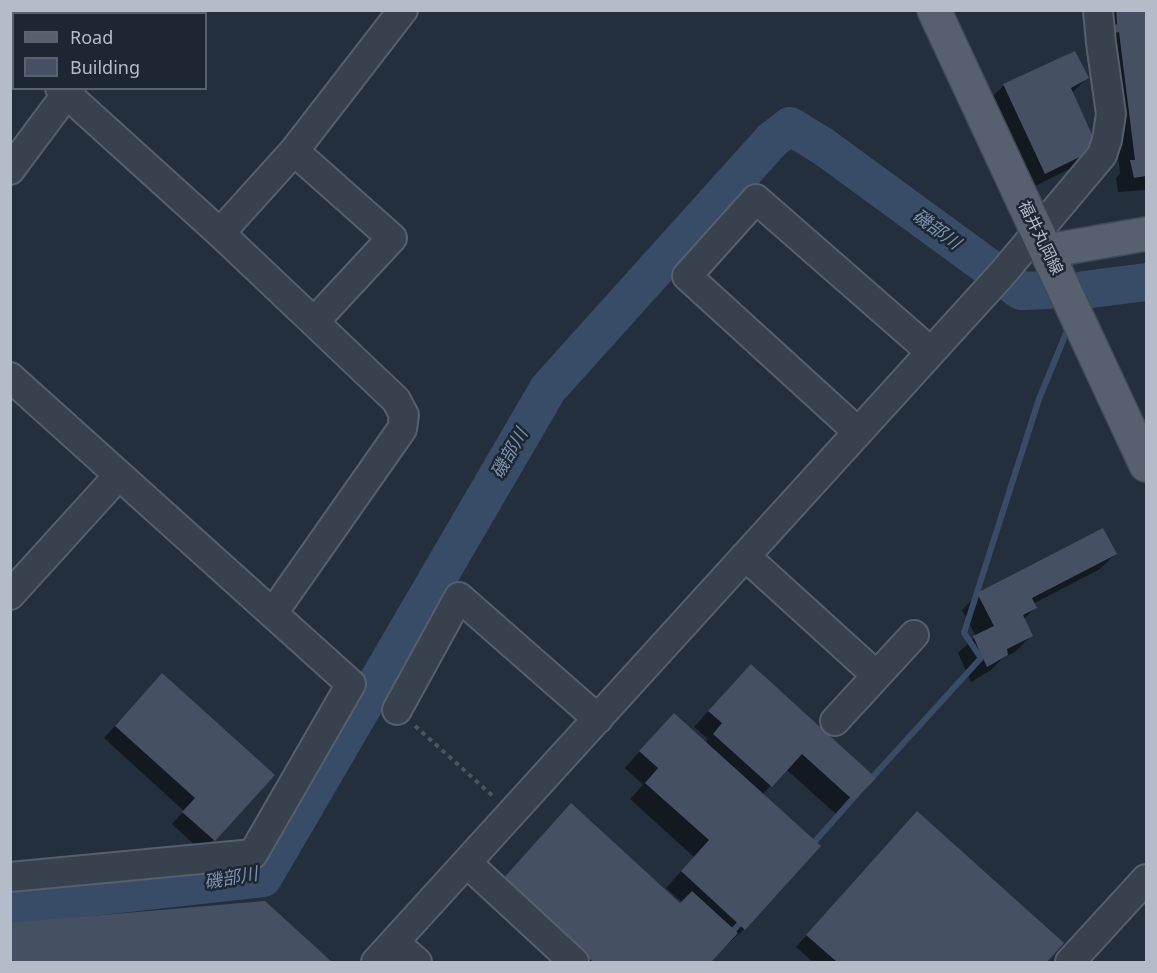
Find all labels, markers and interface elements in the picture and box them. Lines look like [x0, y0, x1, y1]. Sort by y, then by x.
legend [12, 12, 207, 90]
text: Road [70, 25, 113, 49]
text: Building [70, 55, 140, 79]
street label: 福井丸岡線 [1014, 198, 1066, 278]
water label: 磯部川 [908, 205, 964, 255]
water label: 磯部川 [487, 425, 533, 483]
water label: 磯部川 [203, 864, 259, 894]

